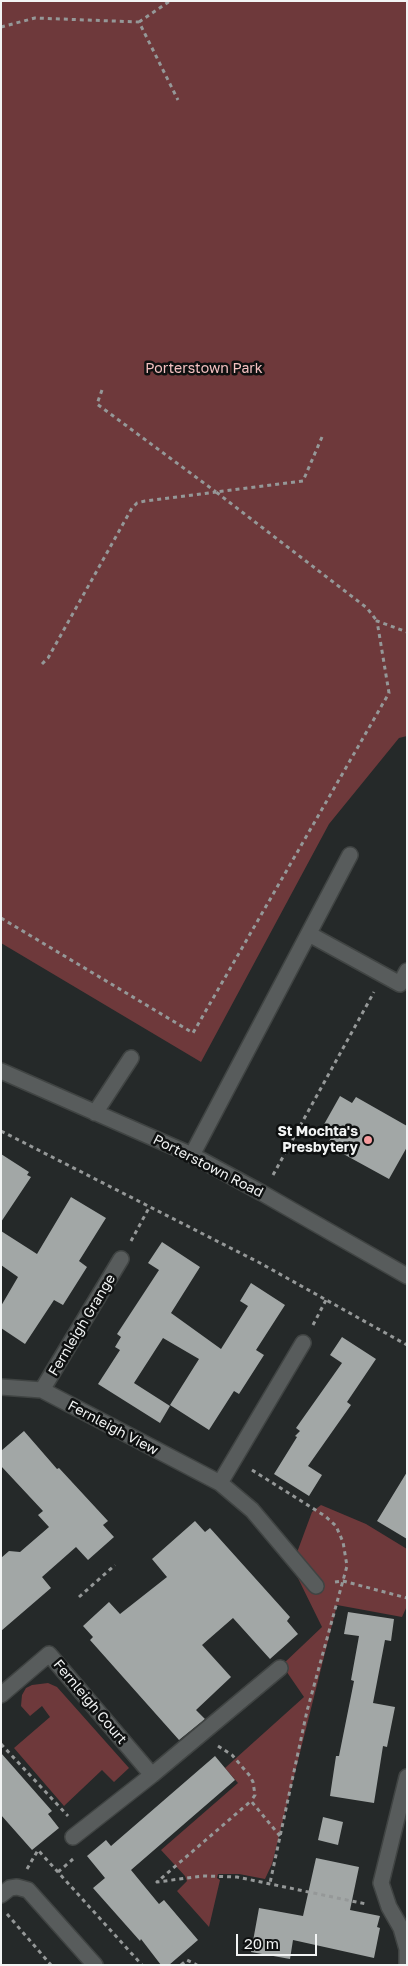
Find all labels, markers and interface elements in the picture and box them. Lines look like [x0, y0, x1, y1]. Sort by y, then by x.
park label: Porterstown Park [145, 361, 263, 377]
place label: St Mochta's Presbytery [277, 1124, 358, 1156]
street label: Porterstown Road [150, 1131, 266, 1201]
marker: St Mochta's Presbytery [362, 1134, 374, 1146]
street label: Fernleigh Grange [45, 1271, 119, 1379]
street label: Fernleigh View [65, 1397, 161, 1459]
street label: Fernleigh Court [50, 1656, 130, 1748]
scale bar [238, 1924, 319, 1956]
text: 20 m [244, 1934, 279, 1952]

